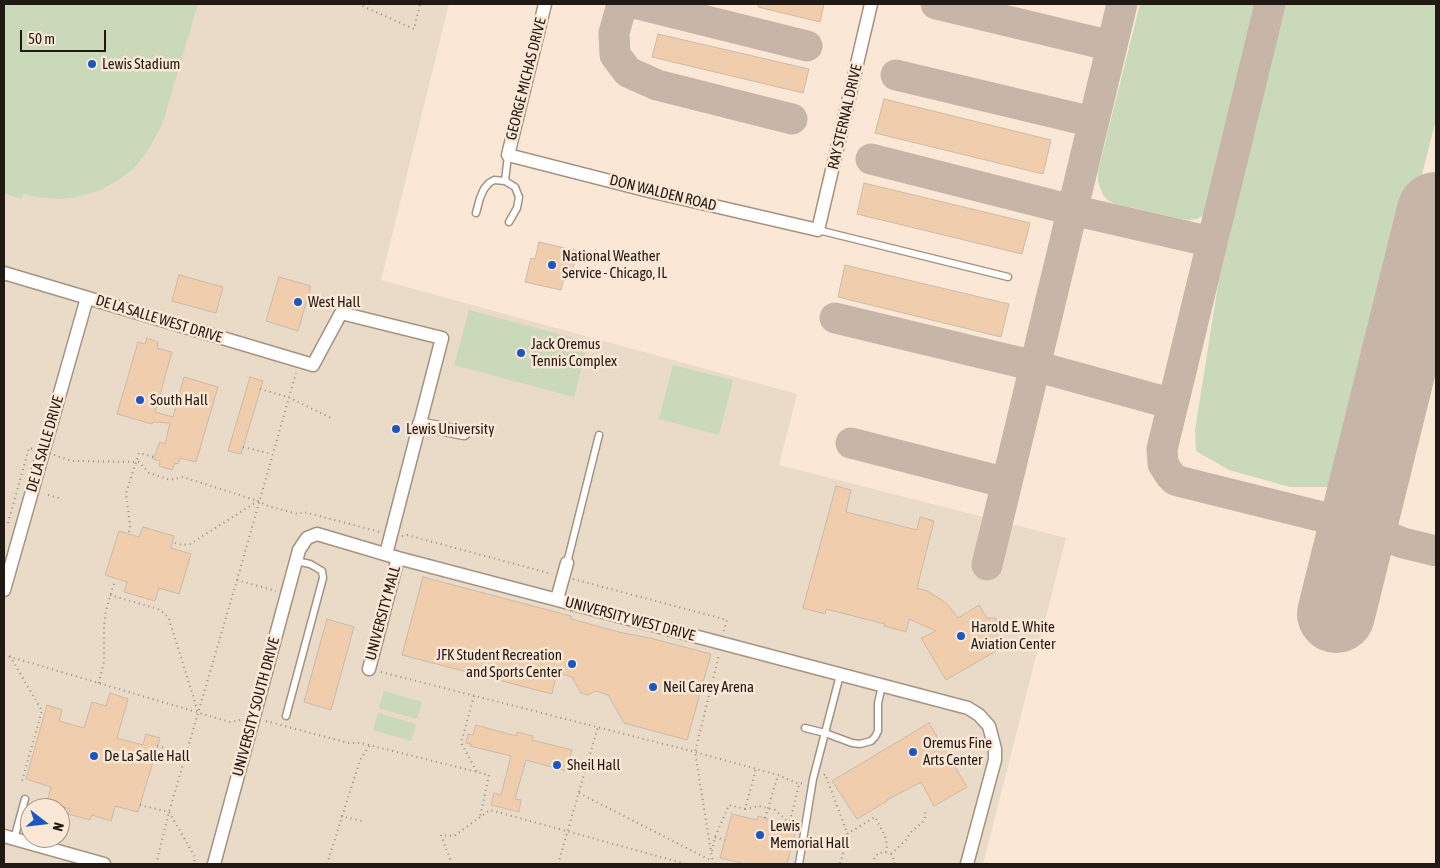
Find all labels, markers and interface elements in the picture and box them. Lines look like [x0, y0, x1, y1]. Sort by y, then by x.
street label: GEORGE MICHAS DRIVE [502, 16, 550, 142]
scale bar [22, 20, 109, 52]
text: 50 m [28, 30, 55, 47]
place label: Lewis Stadium [102, 55, 180, 73]
marker: Lewis Stadium [86, 58, 98, 70]
street label: RAY STERNAL DRIVE [824, 63, 866, 171]
street label: DON WALDEN ROAD [608, 171, 718, 215]
place label: National Weather Service - Chicago, IL [562, 247, 667, 282]
marker: National Weather Service - Chicago, IL [546, 259, 558, 271]
street label: DE LA SALLE WEST DRIVE [94, 291, 224, 347]
place label: West Hall [308, 293, 361, 311]
marker: West Hall [292, 296, 304, 308]
place label: Jack Oremus Tennis Complex [531, 335, 617, 370]
marker: Jack Oremus Tennis Complex [515, 347, 527, 359]
place label: South Hall [150, 391, 208, 409]
street label: DE LA SALLE DRIVE [23, 394, 67, 494]
marker: South Hall [134, 394, 146, 406]
place label: Lewis University [406, 420, 494, 438]
marker: Lewis University [390, 423, 402, 435]
street label: UNIVERSITY MALL [362, 564, 404, 662]
street label: UNIVERSITY WEST DRIVE [563, 593, 697, 645]
place label: Harold E. White Aviation Center [971, 618, 1055, 653]
marker: Harold E. White Aviation Center [955, 630, 967, 642]
street label: UNIVERSITY SOUTH DRIVE [229, 636, 283, 778]
place label: JFK Student Recreation and Sports Center [436, 646, 562, 681]
marker: JFK Student Recreation and Sports Center [566, 658, 578, 670]
place label: Neil Carey Arena [663, 678, 754, 696]
marker: Neil Carey Arena [647, 681, 659, 693]
place label: Oremus Fine Arts Center [923, 734, 992, 769]
marker: Oremus Fine Arts Center [907, 746, 919, 758]
place label: De La Salle Hall [104, 747, 190, 765]
marker: De La Salle Hall [88, 750, 100, 762]
place label: Sheil Hall [567, 756, 621, 774]
marker: Sheil Hall [551, 759, 563, 771]
north arrow [20, 798, 70, 848]
place label: Lewis Memorial Hall [770, 817, 849, 852]
text: N [50, 821, 67, 833]
marker: Lewis Memorial Hall [754, 829, 766, 841]

